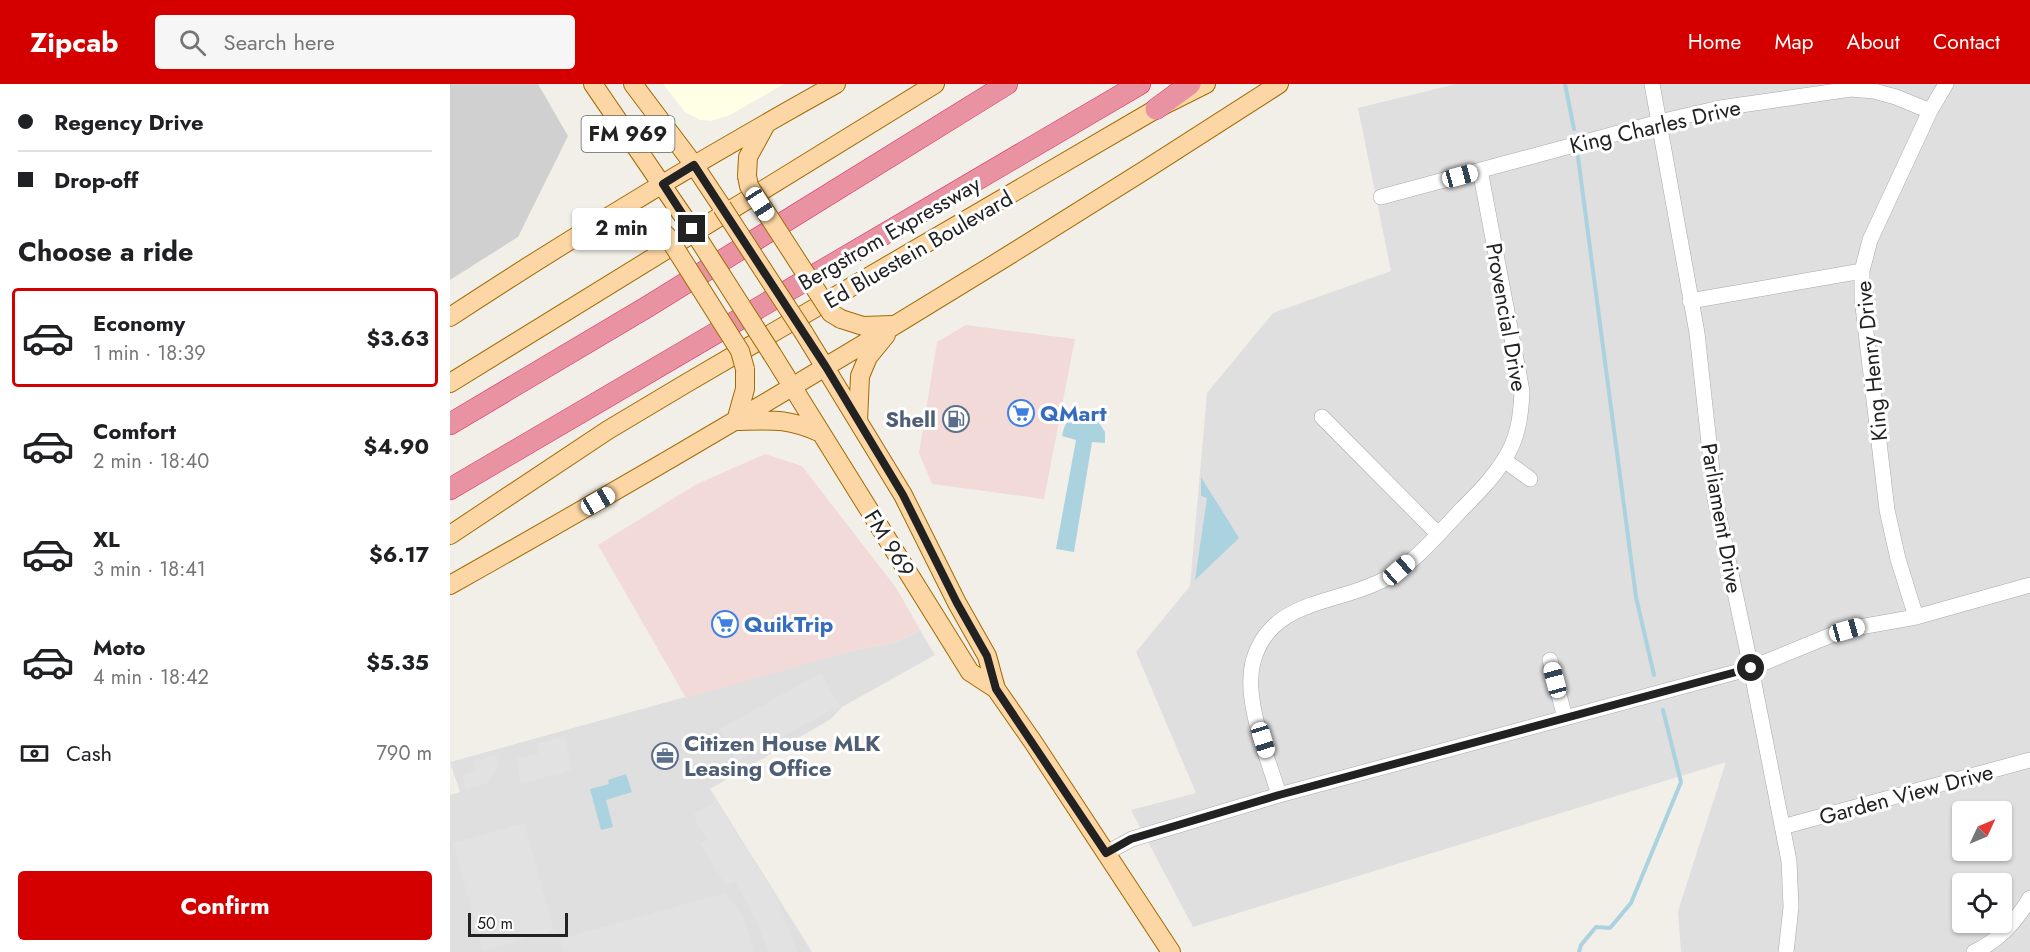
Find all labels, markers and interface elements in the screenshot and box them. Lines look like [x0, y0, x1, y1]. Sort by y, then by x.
search box [155, 15, 575, 69]
text: Zipcab [30, 22, 119, 63]
icon: search [176, 26, 209, 59]
text: Search here [224, 26, 335, 58]
text: Home [1688, 27, 1741, 57]
text: Map [1774, 27, 1814, 57]
text: About [1847, 27, 1900, 57]
text: Contact [1933, 27, 2000, 57]
street label: King Charles Drive [1566, 91, 1744, 161]
text: Regency Drive [54, 106, 204, 138]
road number: FM 969 [582, 116, 675, 152]
car [1440, 163, 1480, 189]
text: Drop-off [54, 164, 138, 196]
street label: Bergstrom Expressway [792, 168, 986, 298]
street label: Ed Bluestein Boulevard [818, 182, 1018, 316]
car [743, 184, 777, 224]
callout: 2 min [572, 208, 671, 250]
text: 2 min [595, 214, 648, 243]
route end [678, 215, 705, 242]
text: Choose a ride [18, 232, 193, 271]
street label: Provencial Drive [1478, 240, 1536, 394]
street label: King Henry Drive [1847, 279, 1895, 443]
text: Economy [93, 307, 185, 339]
icon: car [21, 311, 75, 365]
text: $3.63 [367, 322, 429, 354]
text: 1 min · 18:39 [93, 339, 206, 368]
place label: QMart [1040, 397, 1106, 429]
supermarket icon: QMart [1006, 398, 1036, 428]
place label: Shell [885, 403, 936, 435]
fuel station icon: Shell [941, 404, 971, 434]
text: Comfort [93, 415, 176, 447]
icon: car [21, 419, 75, 473]
text: $4.90 [364, 430, 429, 462]
street label: Parliament Drive [1693, 441, 1751, 595]
text: 2 min · 18:40 [93, 447, 209, 476]
car [578, 484, 618, 518]
street label: FM 969 [857, 503, 923, 583]
text: XL [93, 523, 120, 555]
icon: car [21, 527, 75, 581]
text: $6.17 [369, 538, 429, 570]
car [1380, 551, 1418, 589]
text: 3 min · 18:41 [93, 555, 206, 584]
place label: QuikTrip [744, 608, 833, 640]
supermarket icon: QuikTrip [710, 609, 740, 639]
car [1827, 616, 1867, 644]
text: Moto [93, 631, 146, 663]
icon: car [21, 635, 75, 689]
text: $5.35 [366, 646, 429, 678]
route start [1737, 654, 1764, 681]
car [1542, 660, 1568, 700]
text: 4 min · 18:42 [93, 663, 209, 692]
car [1249, 720, 1277, 760]
place label: Citizen House MLK Leasing Office [684, 727, 881, 784]
icon: cash [18, 737, 51, 770]
text: Cash [66, 737, 112, 769]
text: 790 m [376, 739, 432, 768]
office icon: Citizen House MLK Leasing Office [650, 741, 680, 771]
street label: Garden View Drive [1815, 755, 1997, 833]
north arrow [1952, 801, 2012, 861]
map controls [1952, 801, 2012, 933]
button: Confirm [18, 871, 432, 940]
button: locate [1952, 873, 2012, 933]
scale bar [468, 910, 568, 938]
text: 50 m [477, 912, 513, 935]

